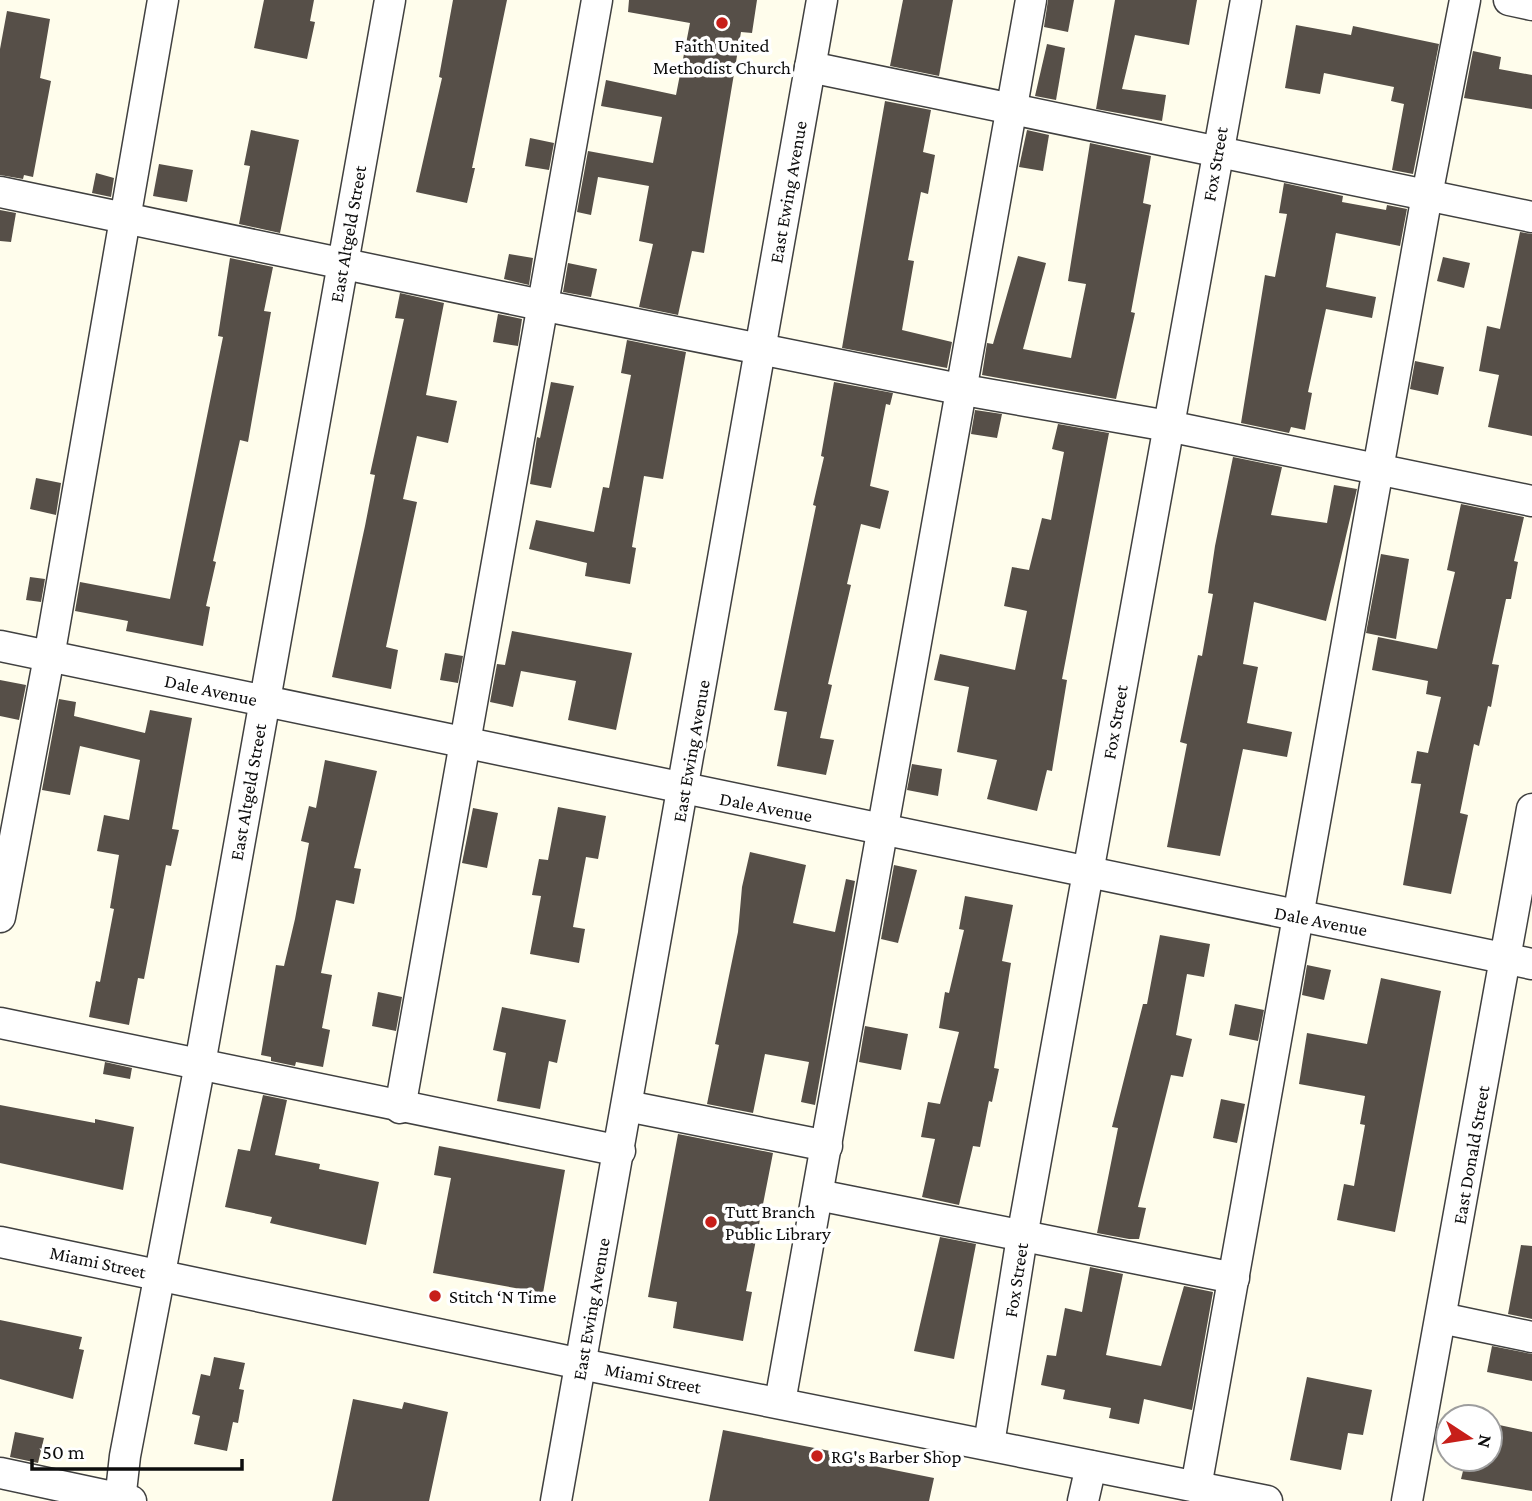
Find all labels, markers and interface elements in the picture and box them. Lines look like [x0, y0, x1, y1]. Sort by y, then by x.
marker: Faith United Methodist Church [714, 15, 730, 31]
place label: Faith United Methodist Church [653, 35, 791, 78]
street label: East Ewing Avenue [765, 119, 811, 265]
street label: Fox Street [1198, 124, 1232, 203]
street label: East Altgeld Street [326, 163, 371, 304]
street label: Dale Avenue [163, 670, 259, 710]
street label: East Ewing Avenue [668, 678, 714, 824]
street label: Fox Street [1098, 682, 1132, 761]
street label: East Altgeld Street [226, 721, 271, 862]
street label: Dale Avenue [718, 788, 814, 826]
street label: Dale Avenue [1273, 902, 1369, 940]
street label: East Donald Street [1448, 1083, 1494, 1226]
place label: Tutt Branch Public Library [725, 1201, 831, 1244]
marker: Tutt Branch Public Library [703, 1214, 719, 1230]
street label: East Ewing Avenue [568, 1236, 614, 1382]
street label: Fox Street [1000, 1241, 1032, 1319]
street label: Miami Street [48, 1242, 149, 1283]
place label: Stitch ‘N Time [449, 1286, 556, 1307]
marker: Stitch ‘N Time [427, 1288, 443, 1304]
street label: Miami Street [603, 1358, 704, 1398]
north arrow [1434, 1403, 1504, 1473]
scale bar [32, 1428, 242, 1472]
text: N [1474, 1433, 1497, 1450]
text: 50 m [42, 1440, 85, 1464]
place label: RG's Barber Shop [831, 1446, 962, 1467]
marker: RG's Barber Shop [809, 1448, 825, 1464]

